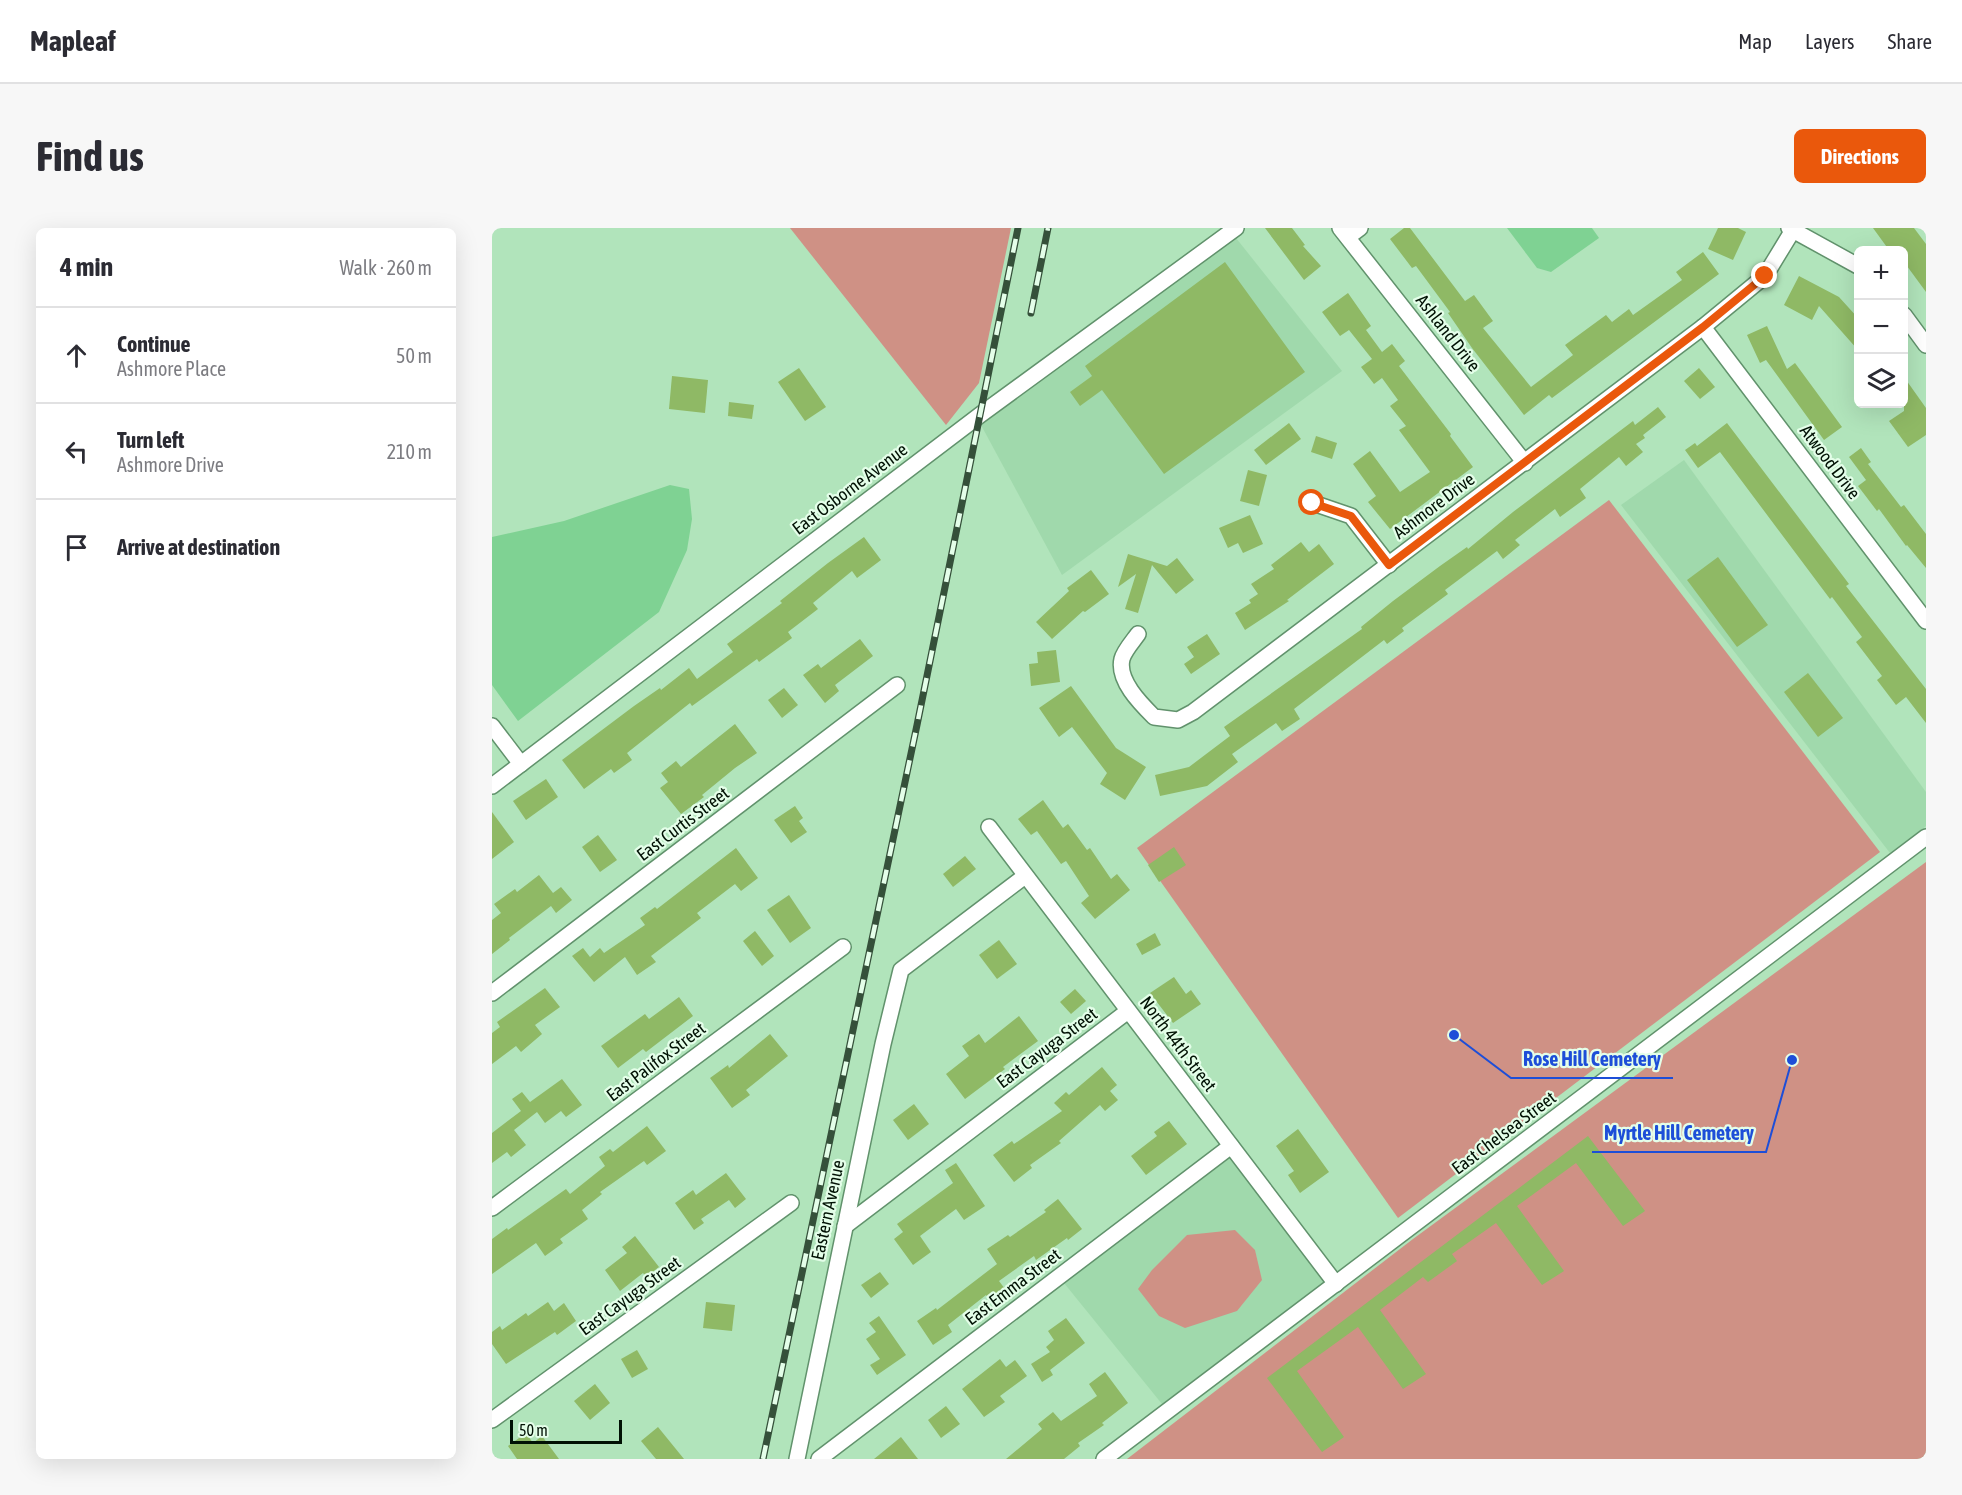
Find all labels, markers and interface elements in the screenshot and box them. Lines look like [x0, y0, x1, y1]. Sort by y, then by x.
text: Mapleaf [30, 25, 116, 57]
text: Map [1738, 29, 1772, 53]
text: Layers [1805, 29, 1855, 53]
text: Share [1888, 29, 1932, 53]
button: Directions [1794, 129, 1926, 183]
text: Find us [36, 132, 144, 180]
map controls [1854, 246, 1908, 408]
button: + [1854, 246, 1908, 300]
text: 4 min [60, 252, 113, 282]
text: Walk · 260 m [340, 256, 432, 279]
route end [1751, 262, 1777, 288]
street label: Ashland Drive [1412, 290, 1485, 375]
button: − [1854, 300, 1908, 354]
text: Continue [117, 331, 191, 357]
icon: ahead [60, 339, 93, 372]
text: 50 m [396, 344, 432, 367]
button: layers [1854, 354, 1908, 408]
text: Ashmore Place [117, 357, 226, 380]
street label: Atwood Drive [1796, 420, 1865, 503]
text: Turn left [117, 427, 184, 453]
icon: left [60, 435, 93, 468]
street label: East Osborne Avenue [788, 439, 911, 539]
text: 210 m [387, 440, 432, 463]
text: Ashmore Drive [117, 453, 224, 476]
street label: Ashmore Drive [1389, 468, 1478, 543]
route start [1298, 489, 1324, 515]
icon: arrive [60, 531, 93, 564]
text: Arrive at destination [117, 534, 280, 560]
street label: East Curtis Street [633, 782, 733, 865]
street label: North 44th Street [1136, 992, 1221, 1095]
street label: East Cayuga Street [992, 1003, 1101, 1092]
street label: East Palifox Street [602, 1018, 709, 1106]
callout: Rose Hill Cemetery [1511, 1040, 1673, 1078]
text: Rose Hill Cemetery [1523, 1047, 1662, 1070]
street label: East Chelsea Street [1448, 1087, 1560, 1179]
callout: Myrtle Hill Cemetery [1592, 1114, 1766, 1152]
text: Myrtle Hill Cemetery [1604, 1121, 1755, 1144]
street label: Eastern Avenue [807, 1158, 848, 1262]
street label: East Emma Street [961, 1244, 1065, 1329]
street label: East Cayuga Street [575, 1252, 685, 1339]
scale bar [510, 1417, 622, 1444]
text: 50 m [519, 1421, 548, 1439]

